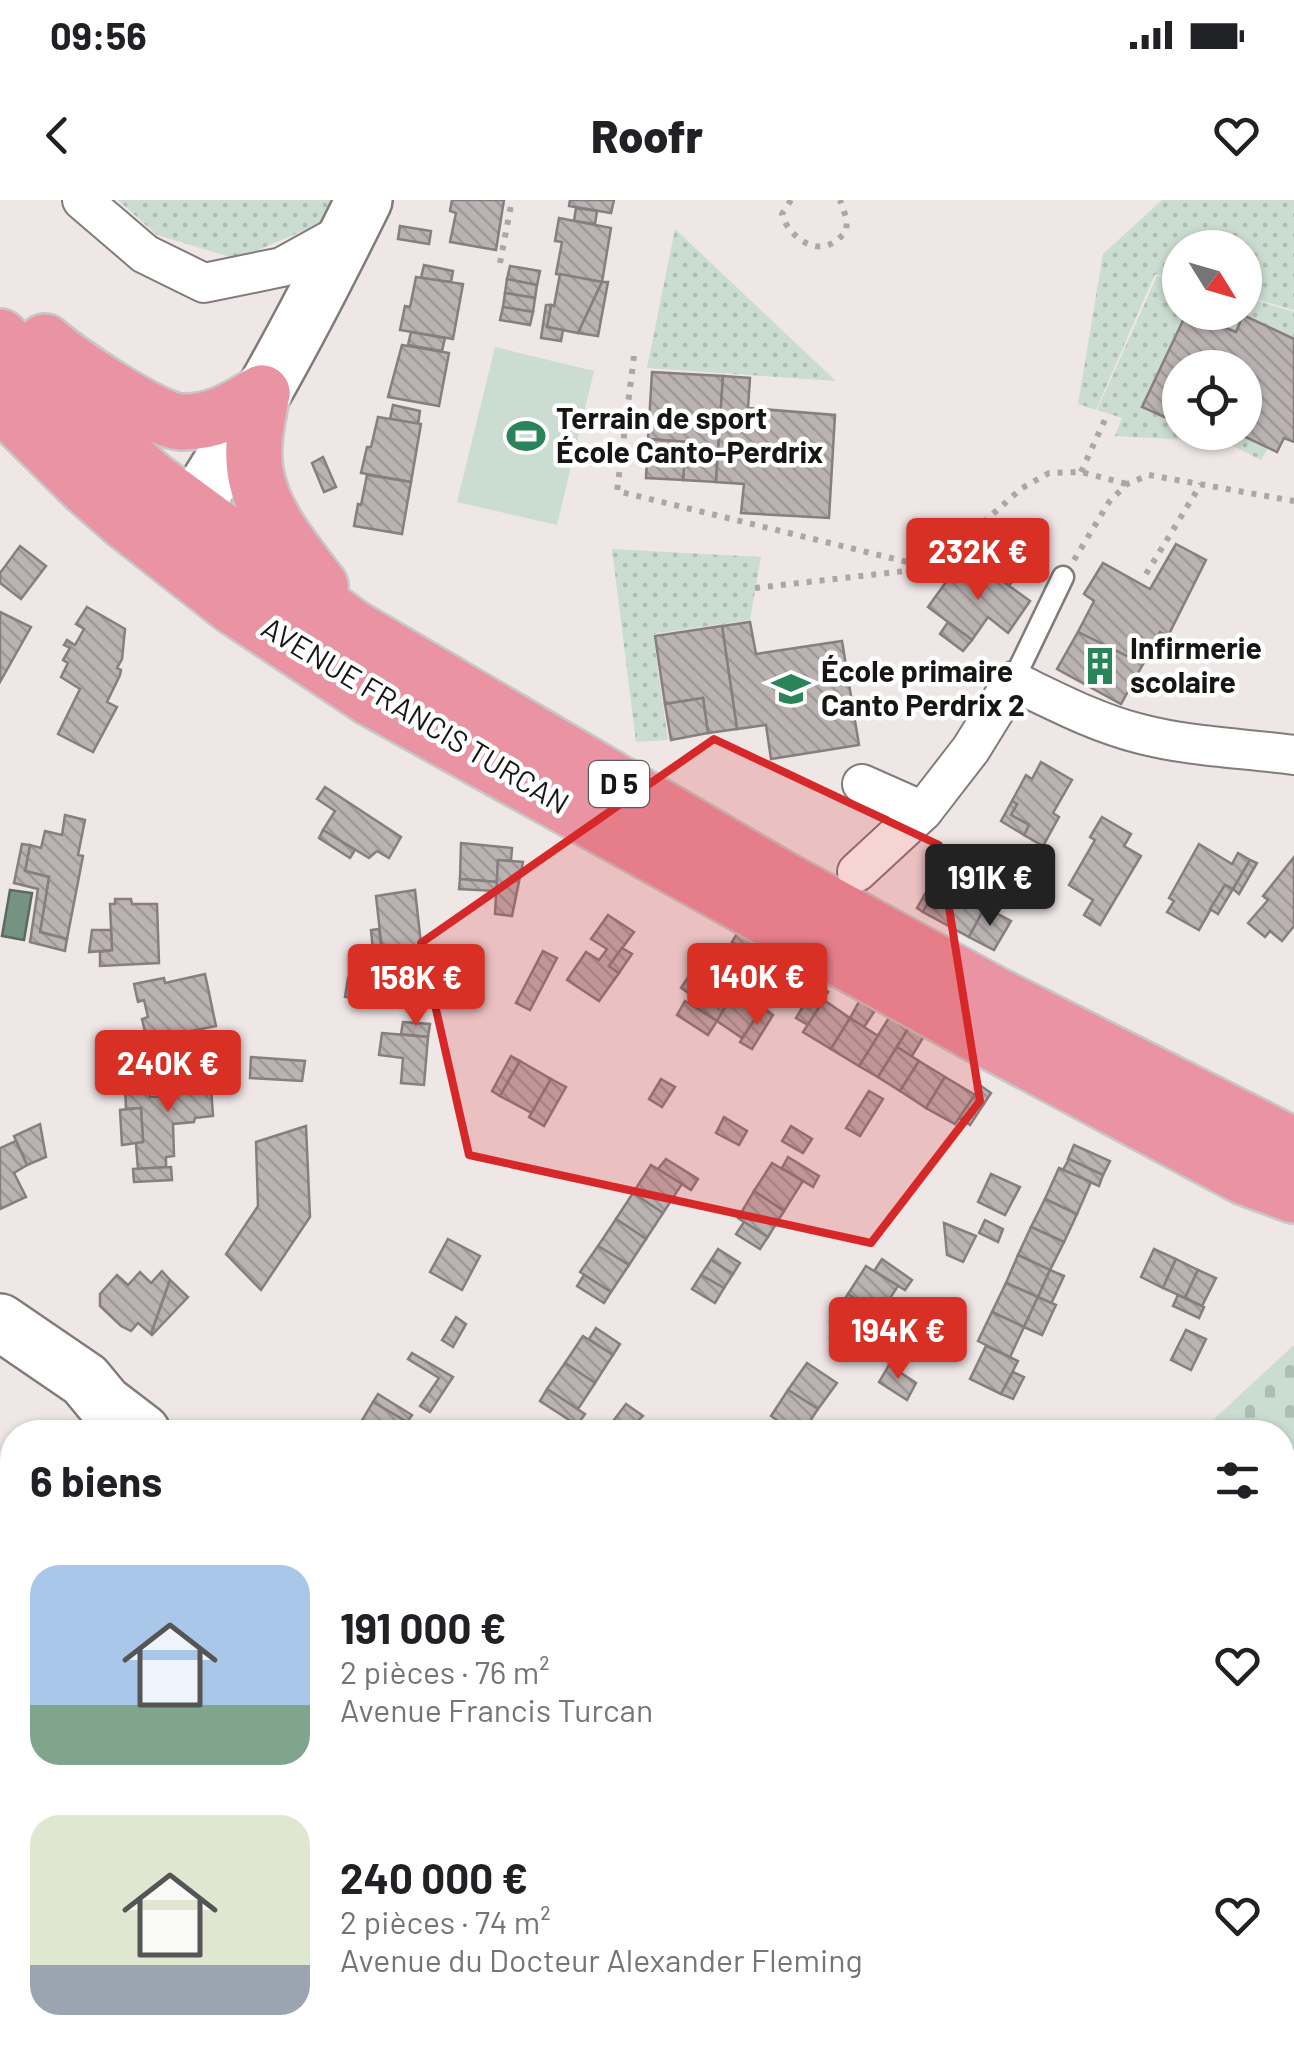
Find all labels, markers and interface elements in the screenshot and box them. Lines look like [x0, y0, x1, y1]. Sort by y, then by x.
text: 09:56 [50, 12, 147, 58]
icon: back [30, 108, 85, 163]
text: Roofr [591, 108, 703, 162]
icon: heart [1209, 108, 1264, 163]
north arrow [1162, 230, 1262, 330]
map controls [1162, 230, 1262, 450]
button: locate [1162, 350, 1262, 450]
place label: Terrain de sport École Canto-Perdrix [556, 399, 823, 469]
sports icon: Terrain de sport École Canto-Perdrix [505, 415, 547, 457]
pin: 232K € [897, 518, 1059, 603]
text: 232K € [928, 531, 1028, 569]
street label: AVENUE FRANCIS TURCAN [256, 608, 576, 820]
place label: Infirmerie scolaire [1130, 629, 1262, 699]
building icon: Infirmerie scolaire [1079, 645, 1121, 687]
place label: École primaire Canto Perdrix 2 [821, 652, 1025, 722]
school or university icon: École primaire Canto Perdrix 2 [770, 668, 812, 710]
road number: D 5 [589, 761, 649, 807]
pin: 191K € [909, 844, 1071, 929]
text: 191K € [947, 857, 1033, 895]
pin: 140K € [676, 943, 838, 1028]
pin: 158K € [335, 944, 497, 1029]
text: 140K € [709, 956, 805, 994]
text: 158K € [370, 957, 462, 995]
pin: 240K € [87, 1030, 249, 1115]
text: 240K € [117, 1043, 219, 1081]
pin: 194K € [817, 1297, 979, 1382]
text: 194K € [851, 1310, 945, 1348]
icon: filters [1210, 1453, 1265, 1508]
text: 6 biens [30, 1455, 162, 1505]
text: 191 000 € [340, 1602, 506, 1652]
icon: home [110, 1605, 230, 1725]
icon: heart [1210, 1638, 1265, 1693]
text: 2 pièces · 76 m² [340, 1652, 550, 1690]
text: Avenue Francis Turcan [340, 1690, 653, 1728]
text: 240 000 € [340, 1852, 528, 1902]
icon: home [110, 1855, 230, 1975]
icon: heart [1210, 1888, 1265, 1943]
text: 2 pièces · 74 m² [340, 1902, 551, 1940]
text: Avenue du Docteur Alexander Fleming [340, 1940, 863, 1978]

